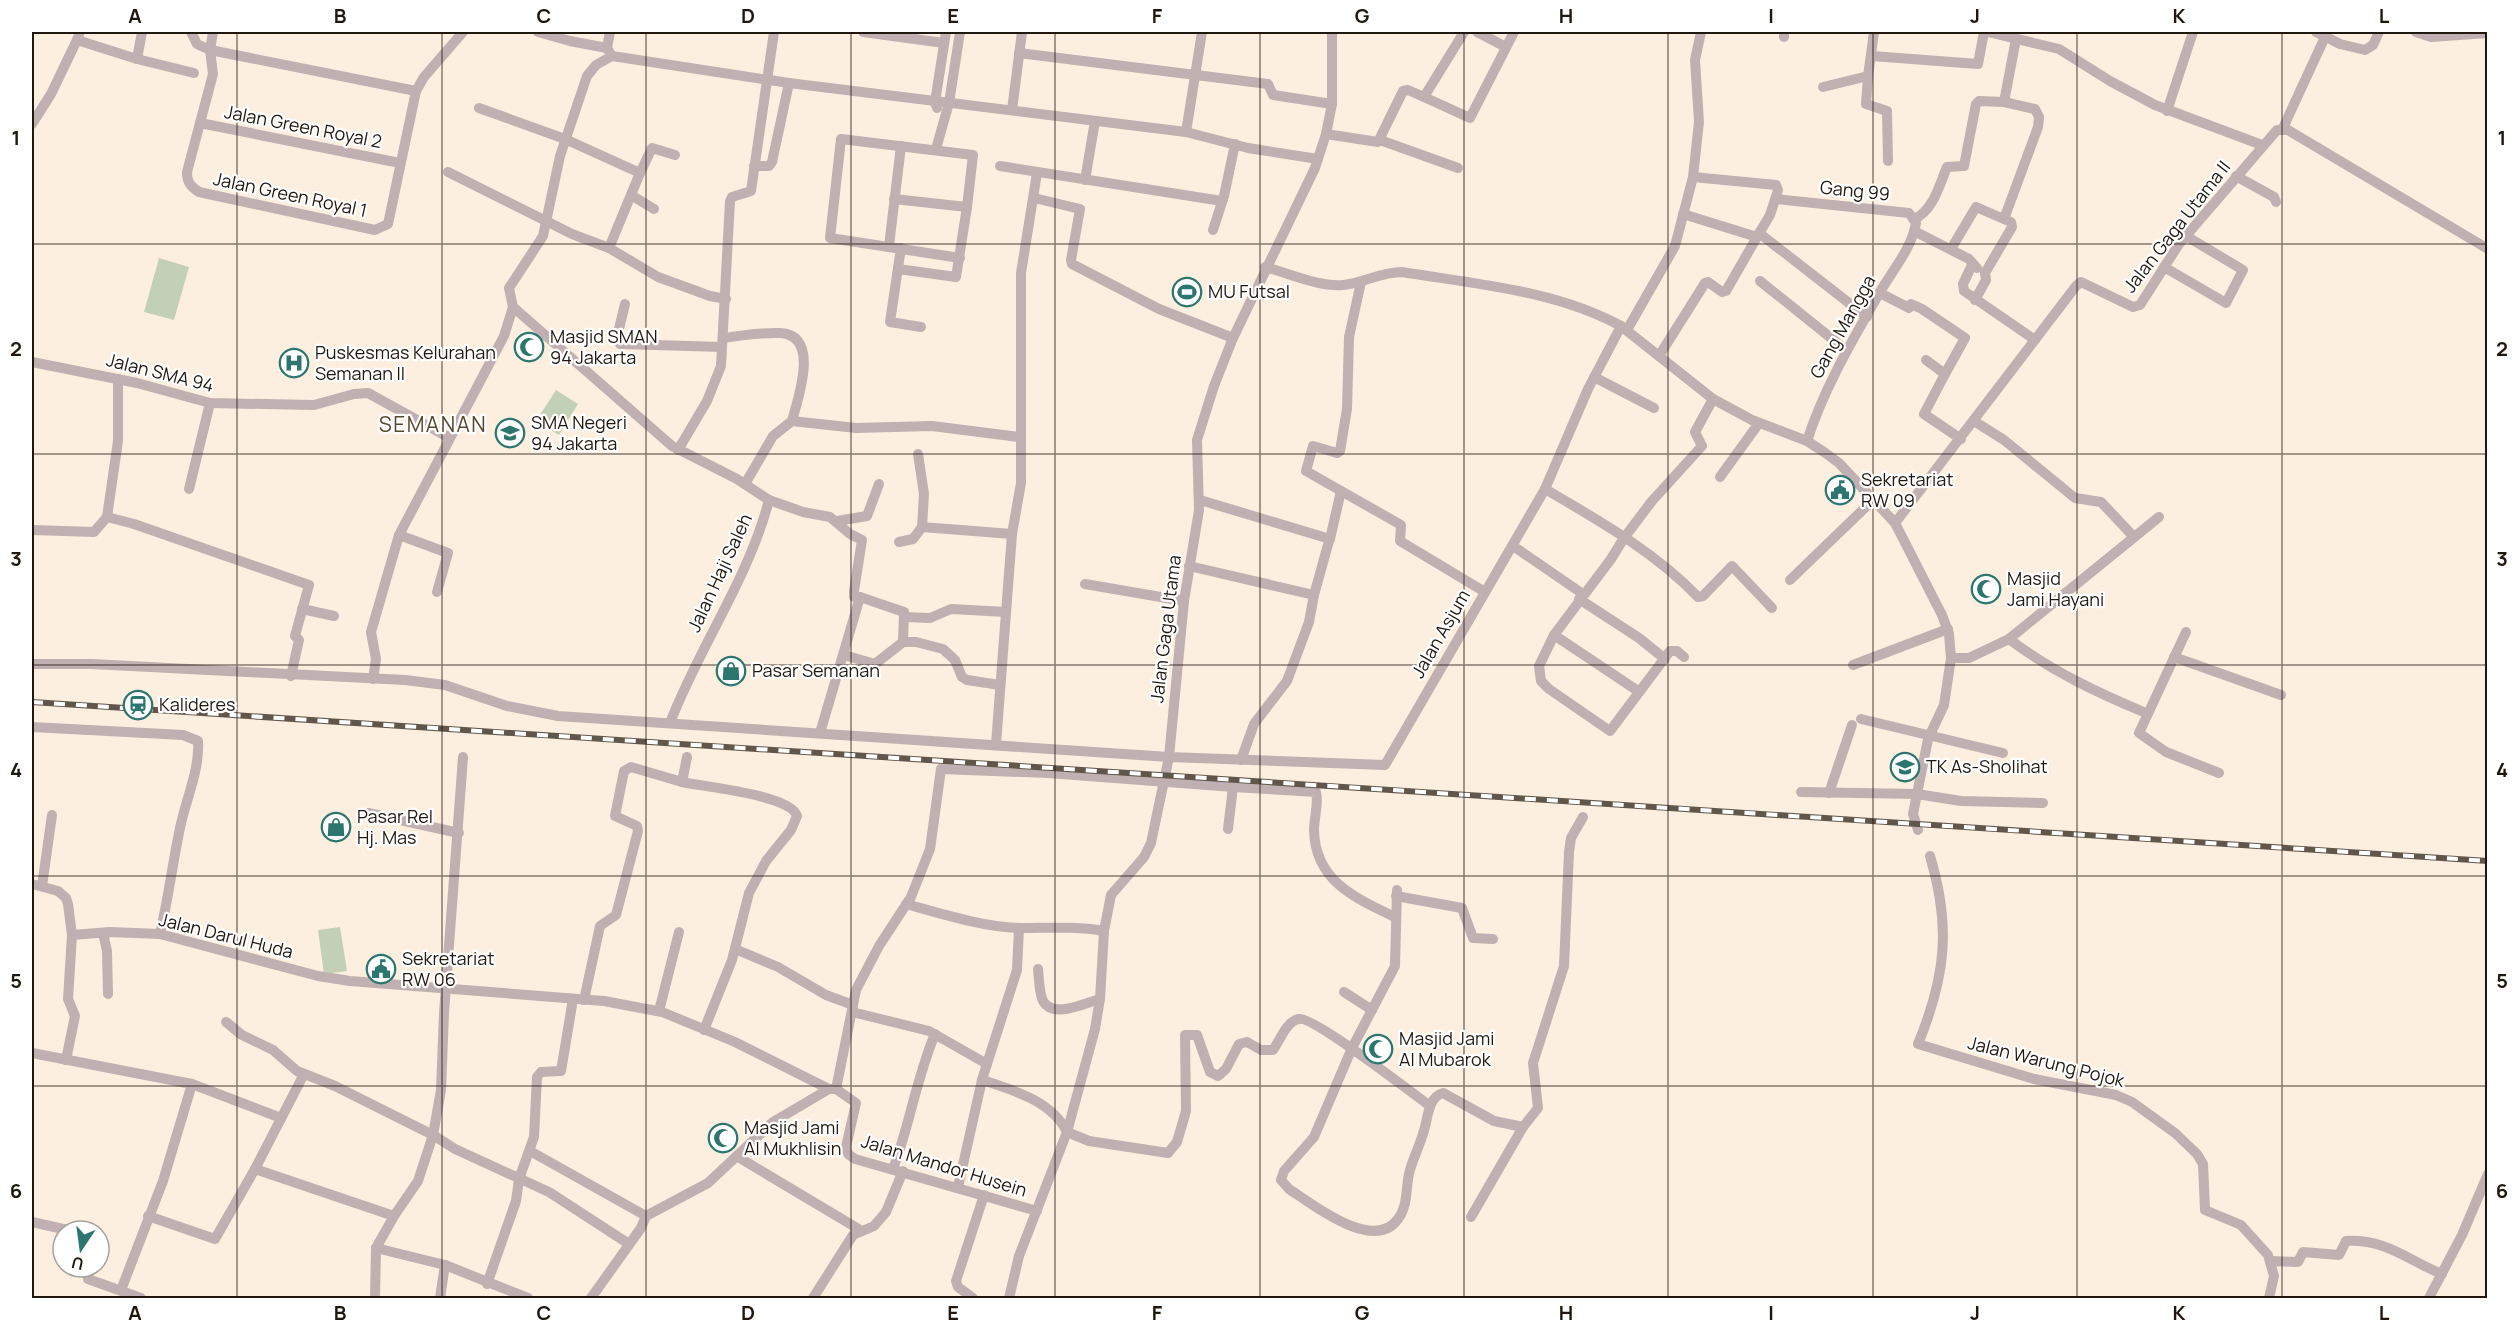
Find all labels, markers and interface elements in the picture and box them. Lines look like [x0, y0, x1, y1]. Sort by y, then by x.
text: A [128, 2, 142, 29]
text: B [334, 2, 347, 29]
text: C [537, 2, 551, 29]
text: D [741, 2, 755, 29]
text: E [947, 2, 959, 29]
text: F [1152, 2, 1163, 29]
text: G [1355, 2, 1370, 29]
text: H [1559, 2, 1573, 29]
text: I [1768, 2, 1774, 29]
text: J [1970, 2, 1980, 29]
text: K [2173, 2, 2186, 29]
text: L [2379, 2, 2390, 29]
street label: Jalan Green Royal 2 [223, 99, 384, 153]
text: 1 [12, 124, 20, 151]
text: 1 [2498, 124, 2506, 151]
street label: Jalan Gaga Utama II [2117, 156, 2235, 297]
street label: Jalan Green Royal 1 [211, 166, 369, 222]
street label: Gang 99 [1819, 174, 1891, 206]
street label: Gang Mangga [1804, 271, 1880, 383]
sports icon: MU Futsal [1171, 276, 1203, 308]
place label: MU Futsal [1208, 279, 1290, 303]
place label: Masjid SMAN 94 Jakarta [550, 324, 658, 369]
mosque icon: Masjid SMAN 94 Jakarta [513, 331, 545, 363]
text: 2 [10, 335, 22, 362]
text: 2 [2496, 335, 2508, 362]
place label: Puskesmas Kelurahan Semanan II [315, 340, 496, 385]
street label: Jalan SMA 94 [104, 347, 216, 397]
hospital icon: Puskesmas Kelurahan Semanan II [278, 347, 310, 379]
district label: SEMANAN [379, 410, 487, 438]
place label: SMA Negeri 94 Jakarta [531, 410, 627, 455]
school or university icon: SMA Negeri 94 Jakarta [494, 417, 526, 449]
place label: Sekretariat RW 09 [1861, 467, 1954, 512]
public building icon: Sekretariat RW 09 [1824, 474, 1856, 506]
street label: Jalan Haji Saleh [681, 510, 757, 636]
text: 3 [10, 545, 22, 572]
text: 3 [2496, 545, 2508, 572]
street label: Jalan Gaga Utama [1144, 554, 1186, 704]
place label: Masjid Jami Hayani [2007, 566, 2104, 611]
mosque icon: Masjid Jami Hayani [1970, 573, 2002, 605]
street label: Jalan Asjum [1405, 585, 1475, 682]
shop icon: Pasar Semanan [715, 655, 747, 687]
place label: Pasar Semanan [752, 658, 880, 682]
station icon: Kalideres [122, 689, 154, 721]
place label: Kalideres [159, 692, 236, 716]
school or university icon: TK As-Sholihat [1889, 751, 1921, 783]
place label: TK As-Sholihat [1926, 754, 2048, 778]
text: 4 [10, 756, 22, 783]
text: 4 [2496, 756, 2508, 783]
place label: Pasar Rel Hj. Mas [357, 804, 433, 849]
shop icon: Pasar Rel Hj. Mas [320, 811, 352, 843]
street label: Jalan Darul Huda [157, 907, 296, 963]
place label: Sekretariat RW 06 [402, 946, 495, 991]
public building icon: Sekretariat RW 06 [365, 953, 397, 985]
text: 5 [10, 967, 22, 994]
text: 5 [2496, 967, 2508, 994]
place label: Masjid Jami Al Mubarok [1399, 1026, 1494, 1071]
street label: Jalan Warung Pojok [1965, 1030, 2128, 1092]
mosque icon: Masjid Jami Al Mubarok [1362, 1033, 1394, 1065]
place label: Masjid Jami Al Mukhlisin [744, 1115, 841, 1160]
mosque icon: Masjid Jami Al Mukhlisin [707, 1122, 739, 1154]
street label: Jalan Mandor Husein [859, 1128, 1030, 1202]
text: 6 [10, 1177, 22, 1204]
text: 6 [2496, 1177, 2508, 1204]
north arrow [51, 1219, 111, 1279]
text: U [70, 1252, 86, 1276]
text: A [128, 1299, 142, 1326]
text: B [334, 1299, 347, 1326]
text: C [537, 1299, 551, 1326]
text: D [741, 1299, 755, 1326]
text: E [947, 1299, 959, 1326]
text: F [1152, 1299, 1163, 1326]
text: G [1355, 1299, 1370, 1326]
text: H [1559, 1299, 1573, 1326]
text: I [1768, 1299, 1774, 1326]
text: J [1970, 1299, 1980, 1326]
text: K [2173, 1299, 2186, 1326]
text: L [2379, 1299, 2390, 1326]

